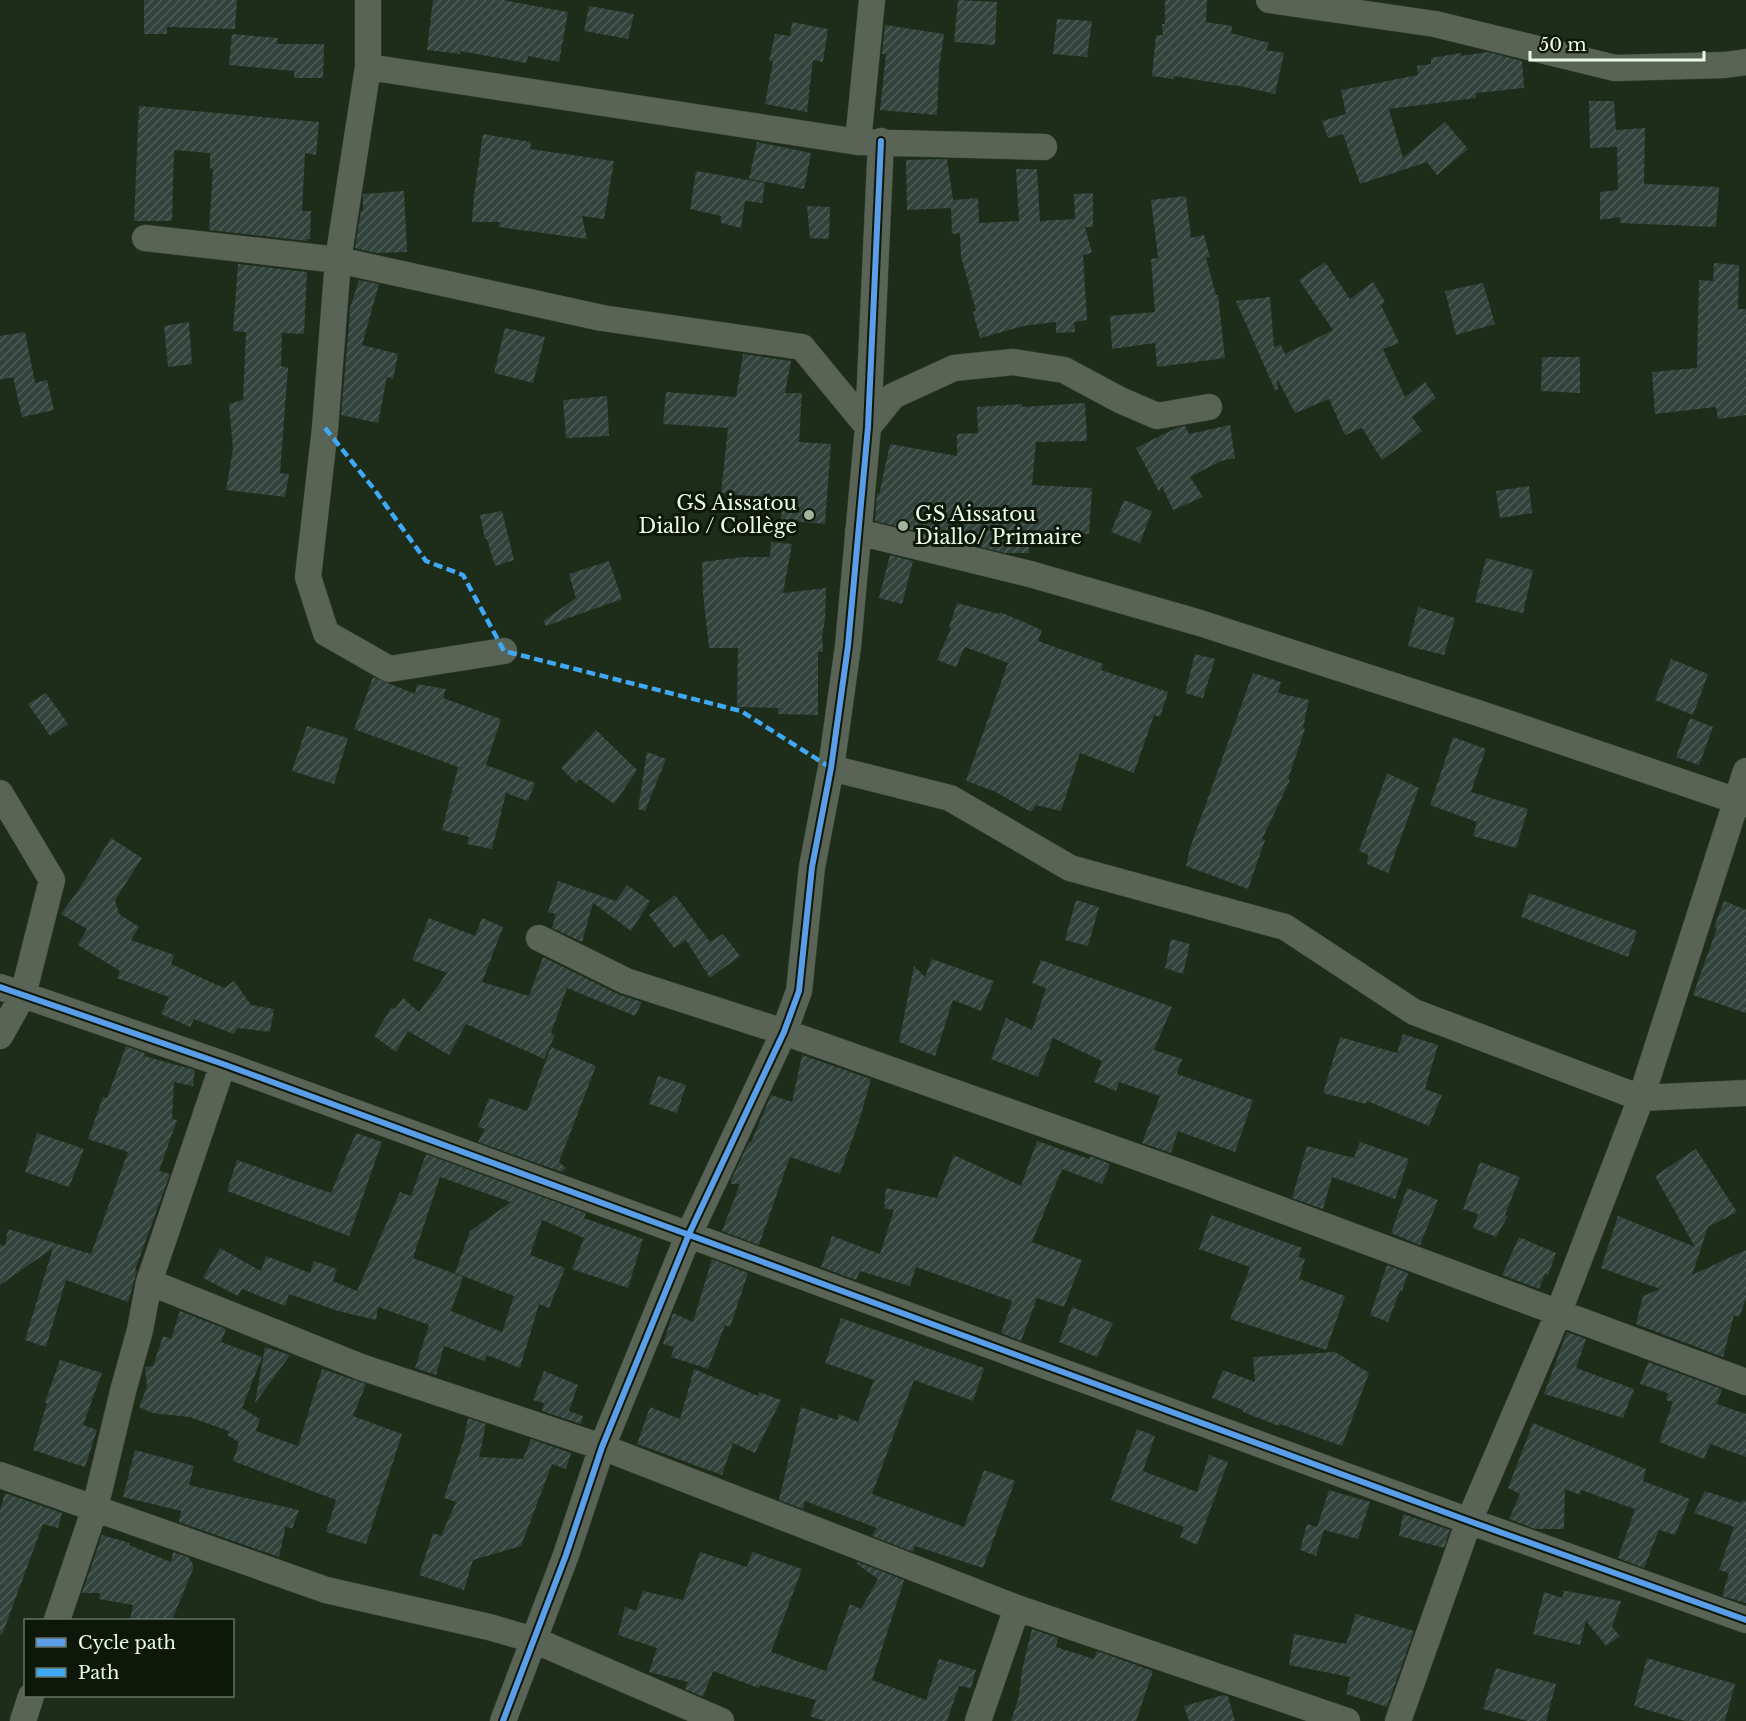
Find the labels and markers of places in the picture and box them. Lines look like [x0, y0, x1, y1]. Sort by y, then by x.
place label: GS Aissatou Diallo / Collège [639, 491, 797, 538]
place label: GS Aissatou Diallo/ Primaire [915, 502, 1082, 549]
marker: GS Aissatou Diallo / Collège [802, 508, 816, 522]
marker: GS Aissatou Diallo/ Primaire [896, 519, 910, 533]

